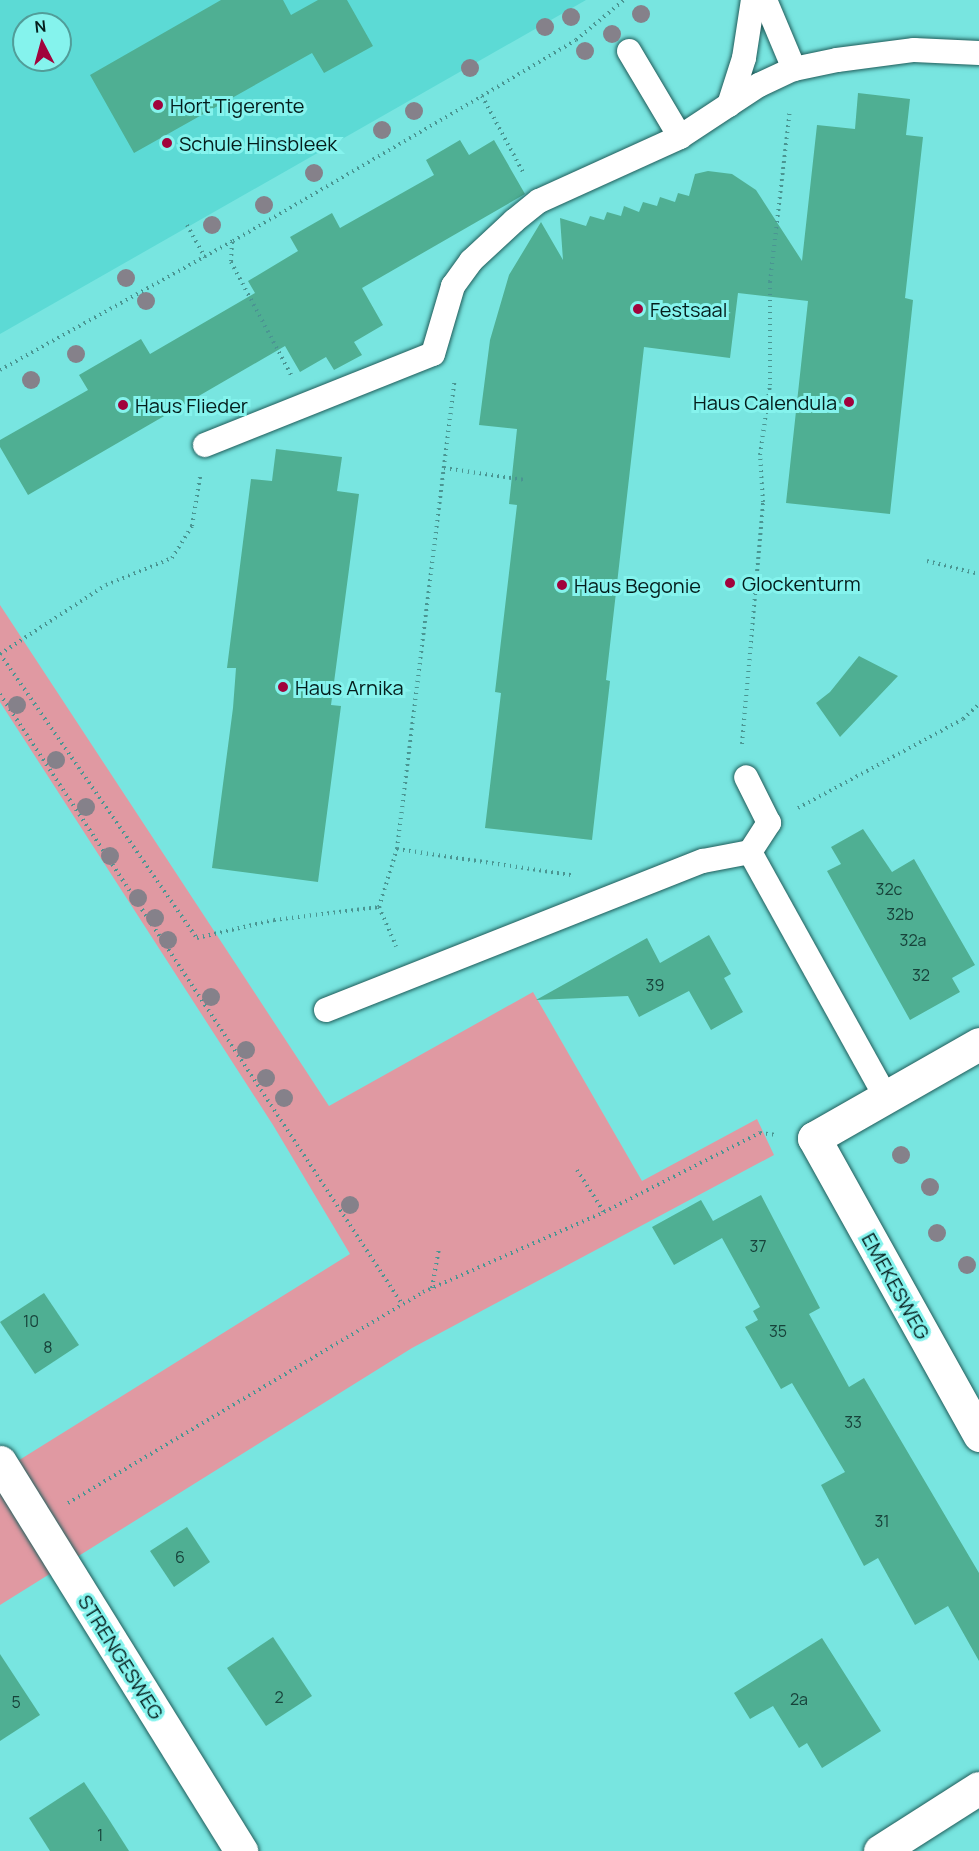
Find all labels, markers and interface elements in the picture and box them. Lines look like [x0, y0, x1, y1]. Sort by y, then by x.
north arrow [12, 12, 72, 72]
text: N [33, 15, 47, 38]
place label: Hort Tigerente [170, 93, 304, 117]
marker: Hort Tigerente [151, 98, 165, 112]
place label: Schule Hinsbleek [179, 131, 337, 155]
marker: Schule Hinsbleek [160, 136, 174, 150]
place label: Festsaal [650, 297, 727, 321]
marker: Festsaal [631, 302, 645, 316]
place label: Haus Calendula [693, 390, 837, 414]
place label: Haus Flieder [135, 393, 248, 417]
marker: Haus Calendula [842, 395, 856, 409]
marker: Haus Flieder [116, 398, 130, 412]
place label: Glockenturm [742, 571, 861, 595]
place label: Haus Begonie [574, 573, 701, 597]
marker: Glockenturm [723, 576, 737, 590]
marker: Haus Begonie [555, 578, 569, 592]
place label: Haus Arnika [295, 675, 404, 699]
marker: Haus Arnika [276, 680, 290, 694]
house number: 32c [876, 879, 902, 899]
house number: 32b [886, 904, 914, 924]
house number: 32a [900, 930, 926, 950]
house number: 32 [912, 965, 930, 985]
house number: 39 [646, 975, 664, 995]
street label: EMEKESWEG [857, 1229, 935, 1343]
house number: 37 [750, 1236, 766, 1256]
house number: 10 [23, 1311, 39, 1331]
house number: 35 [769, 1321, 787, 1341]
house number: 8 [43, 1337, 53, 1357]
house number: 33 [844, 1412, 862, 1432]
house number: 31 [874, 1511, 890, 1531]
house number: 6 [175, 1547, 185, 1567]
street label: STRENGESWEG [73, 1590, 169, 1724]
house number: 2 [274, 1687, 284, 1707]
house number: 2a [790, 1689, 808, 1709]
house number: 5 [11, 1692, 21, 1712]
house number: 1 [97, 1825, 103, 1845]

